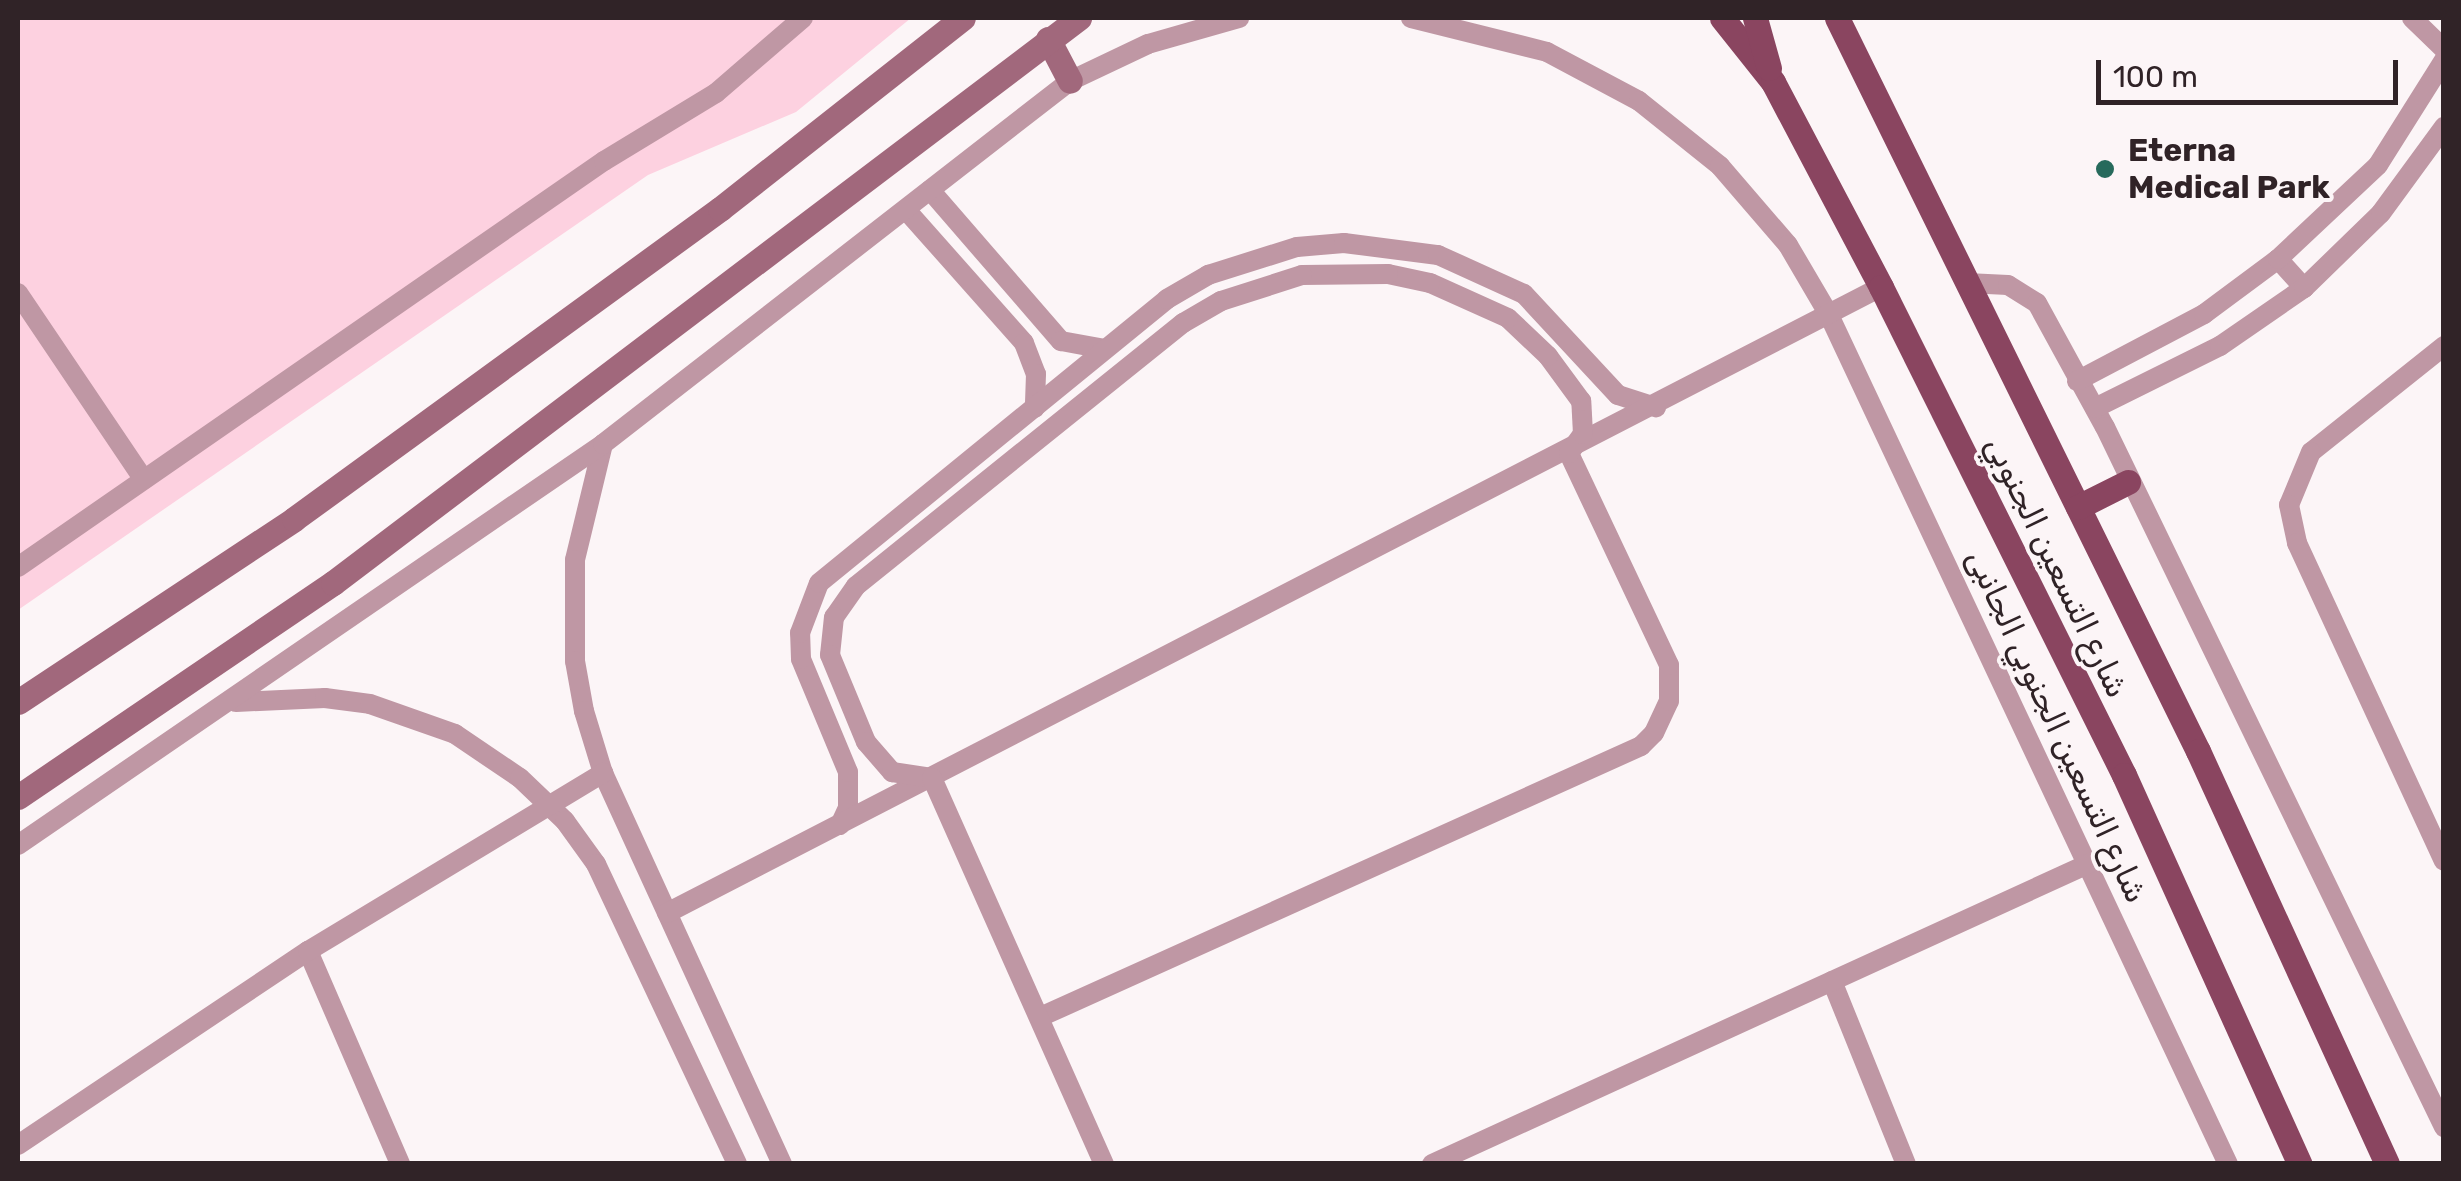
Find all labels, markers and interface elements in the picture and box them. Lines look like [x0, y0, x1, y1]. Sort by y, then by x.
scale bar [2101, 40, 2404, 102]
text: 100 m [2113, 59, 2198, 95]
place label: Eterna Medical Park [2128, 132, 2330, 207]
marker: Eterna Medical Park [2092, 156, 2118, 182]
street label: شارع التسعين الجنوبي [1977, 430, 2137, 704]
street label: شارع التسعين الجنوبي الجانبى [1958, 543, 2156, 909]

